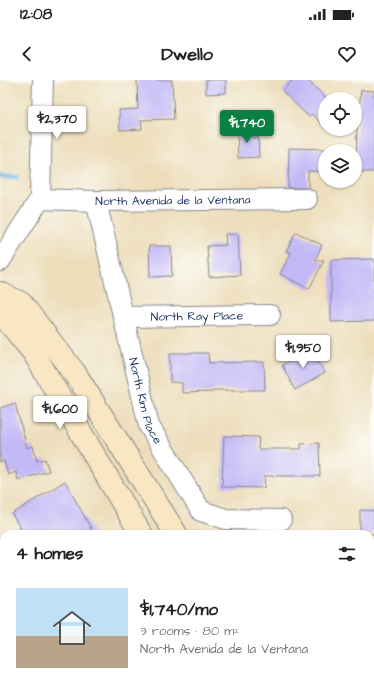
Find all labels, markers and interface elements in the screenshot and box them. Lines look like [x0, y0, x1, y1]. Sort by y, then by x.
text: 12:08 [20, 4, 52, 25]
text: Dwello [161, 42, 213, 67]
icon: back [16, 43, 38, 65]
icon: heart [336, 43, 358, 65]
map controls [318, 92, 362, 188]
button: locate [318, 92, 362, 136]
pin: $2,370 [24, 106, 90, 140]
text: $2,370 [37, 110, 77, 128]
pin: $1,740 [214, 110, 280, 144]
text: $1,740 [229, 114, 265, 132]
button: layers [318, 144, 362, 188]
street label: North Avenida de la Ventana [95, 191, 251, 210]
street label: North Ray Place [151, 307, 244, 325]
pin: $1,950 [270, 335, 336, 369]
text: $1,950 [285, 339, 321, 357]
street label: North Kim Place [125, 356, 167, 448]
pin: $1,600 [27, 396, 93, 430]
text: $1,600 [42, 400, 78, 418]
text: 4 homes [16, 542, 83, 566]
icon: filters [336, 543, 358, 565]
text: $1,740/mo [140, 598, 218, 622]
icon: home [48, 604, 96, 652]
text: 3 rooms · 80 m² [140, 622, 239, 640]
text: North Avenida de la Ventana [140, 640, 308, 658]

